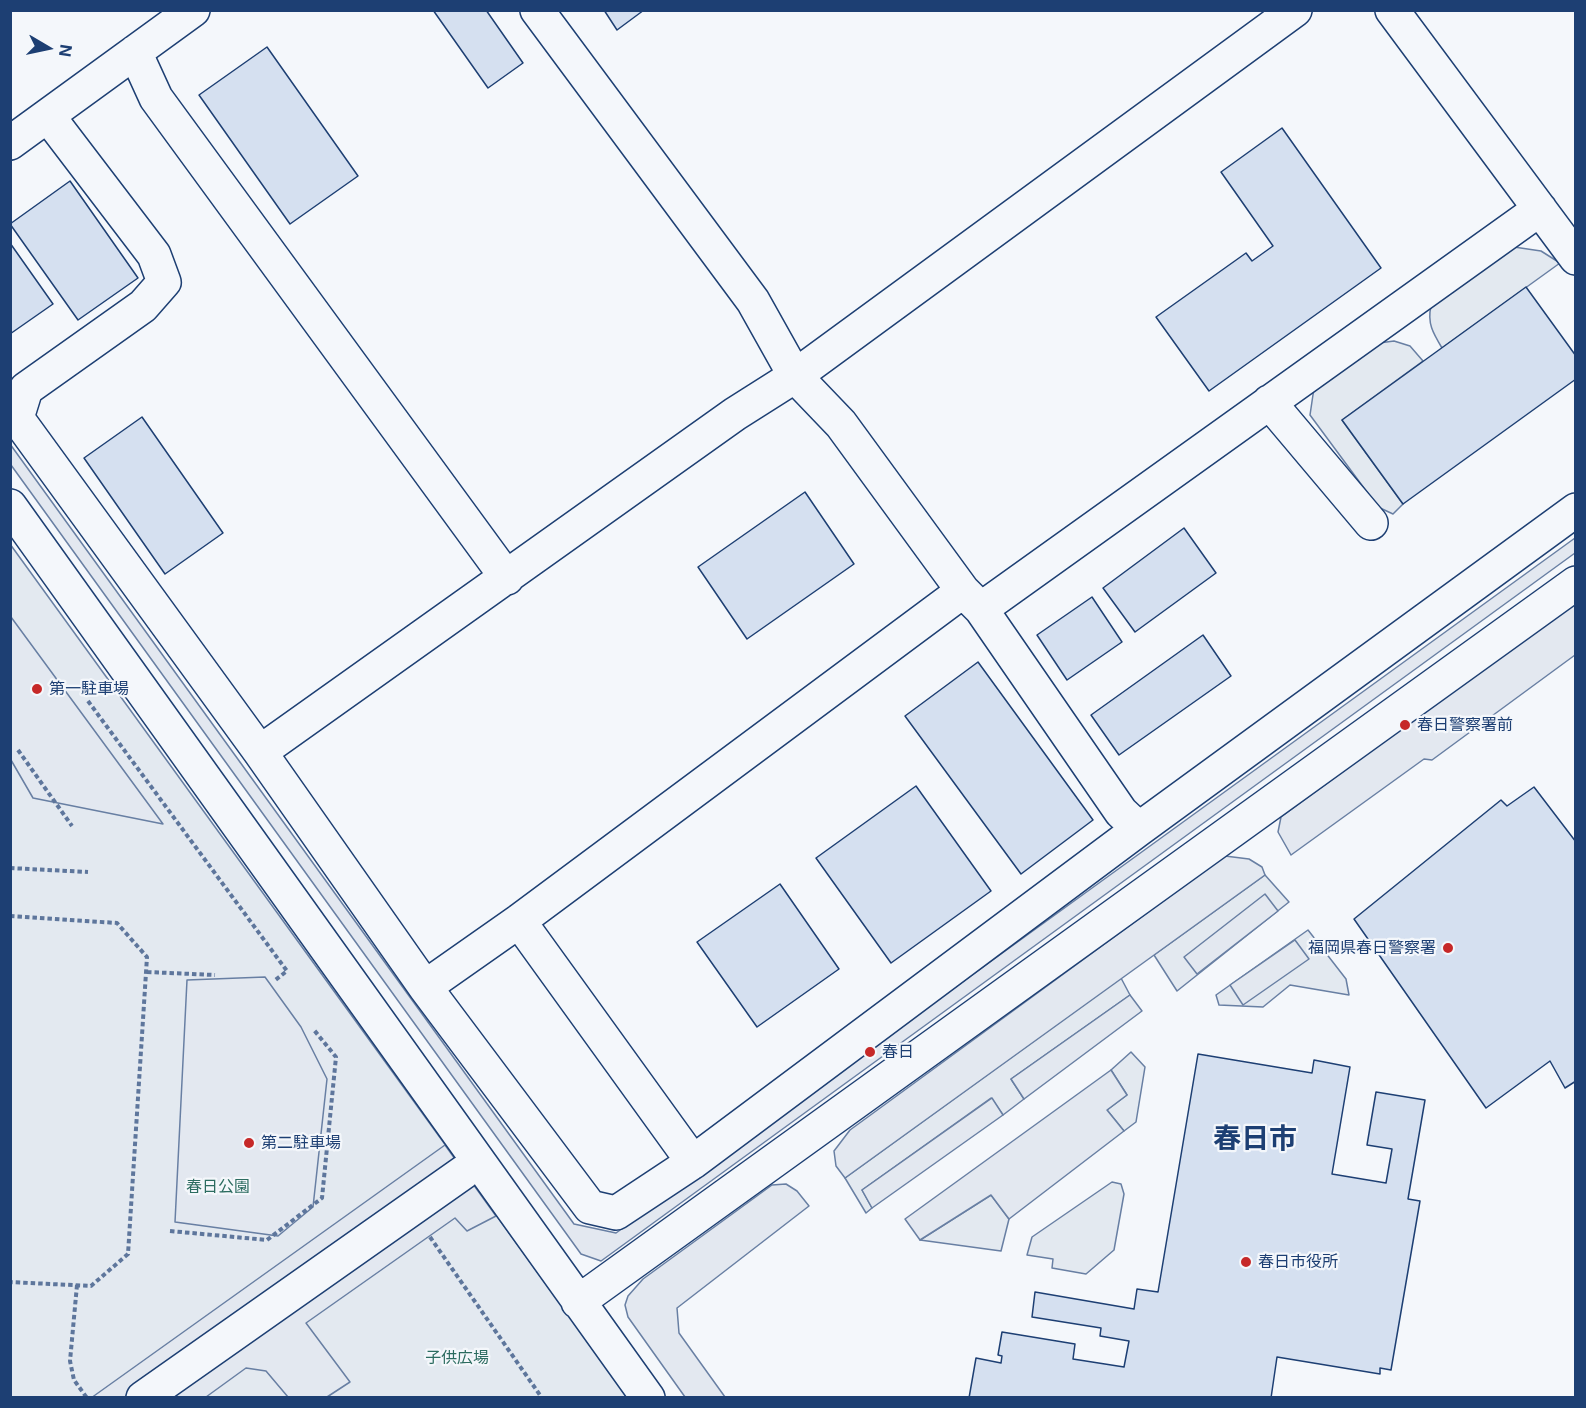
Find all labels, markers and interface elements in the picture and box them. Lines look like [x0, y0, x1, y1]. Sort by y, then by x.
north arrow [18, 18, 78, 78]
text: N [55, 43, 77, 58]
place label: 第一駐車場 [49, 679, 129, 699]
marker: 第一駐車場 [30, 682, 44, 696]
place label: 春日警察署前 [1417, 715, 1513, 735]
marker: 春日警察署前 [1398, 718, 1412, 732]
place label: 福岡県春日警察署 [1308, 938, 1436, 958]
marker: 福岡県春日警察署 [1441, 941, 1455, 955]
place label: 春日 [882, 1042, 914, 1062]
marker: 春日 [863, 1045, 877, 1059]
district label: 春日市 [1213, 1123, 1297, 1157]
place label: 第二駐車場 [261, 1133, 341, 1153]
marker: 第二駐車場 [242, 1136, 256, 1150]
park label: 春日公園 [186, 1177, 250, 1197]
place label: 春日市役所 [1258, 1252, 1338, 1272]
marker: 春日市役所 [1239, 1255, 1253, 1269]
park label: 子供広場 [425, 1348, 489, 1368]

